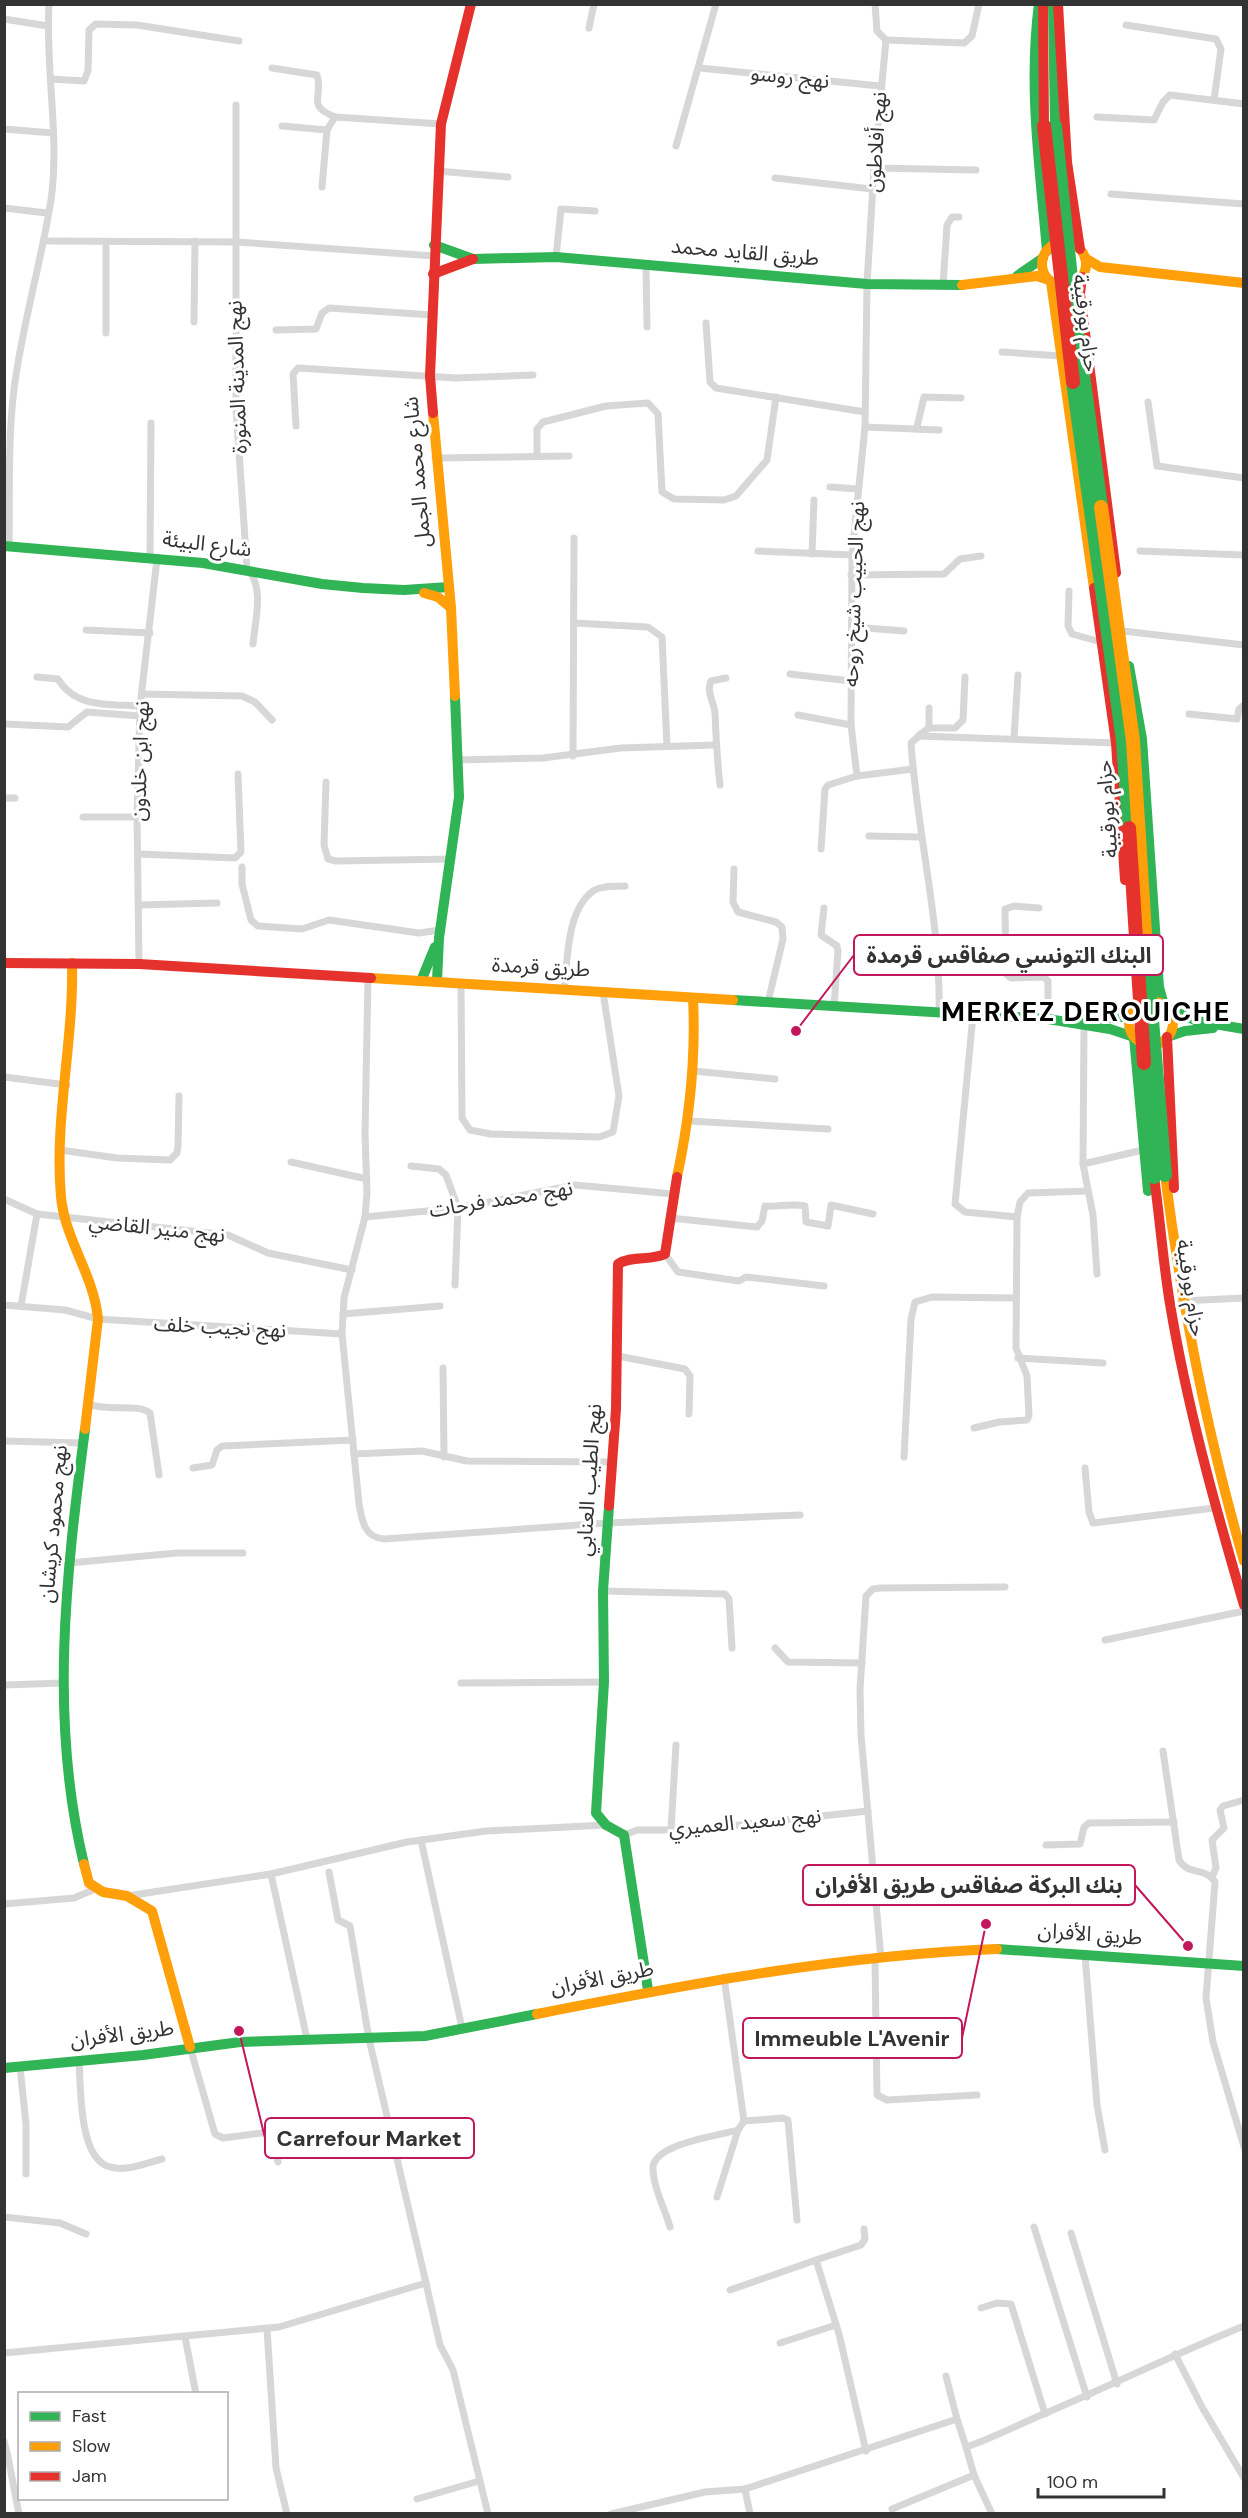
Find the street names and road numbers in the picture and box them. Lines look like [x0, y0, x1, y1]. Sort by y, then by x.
street label: نهج روسو [749, 59, 831, 96]
street label: نهج أفلاطون [859, 91, 894, 193]
street label: طريق القايد محمد [670, 232, 820, 272]
street label: حزام بورقيبة [1064, 273, 1106, 374]
street label: نهج المدينة المنورة [220, 300, 255, 454]
street label: شارع محمد الجمل [396, 395, 439, 548]
street label: نهج الحبيب شيخ روحه [837, 501, 872, 688]
street label: شارع البيئة [161, 525, 253, 564]
street label: نهج ابن خلدون [124, 700, 157, 822]
street label: حزام بورقيبة [1090, 759, 1126, 859]
street label: طريق قرمدة [491, 950, 591, 984]
street label: نهج محمد فرحات [427, 1174, 575, 1225]
street label: نهج منير القاضي [87, 1207, 227, 1251]
street label: حزام بورقيبة [1168, 1237, 1213, 1339]
street label: نهج نجيب خلف [153, 1310, 287, 1345]
street label: نهج الطيب العنابي [570, 1403, 610, 1557]
street label: نهج محمود كريشان [32, 1444, 75, 1604]
street label: نهج سعيد العميري [667, 1801, 823, 1844]
street label: طريق الأفران [1037, 1916, 1143, 1952]
street label: طريق الأفران [548, 1954, 656, 2002]
street label: طريق الأفران [68, 2014, 176, 2054]

